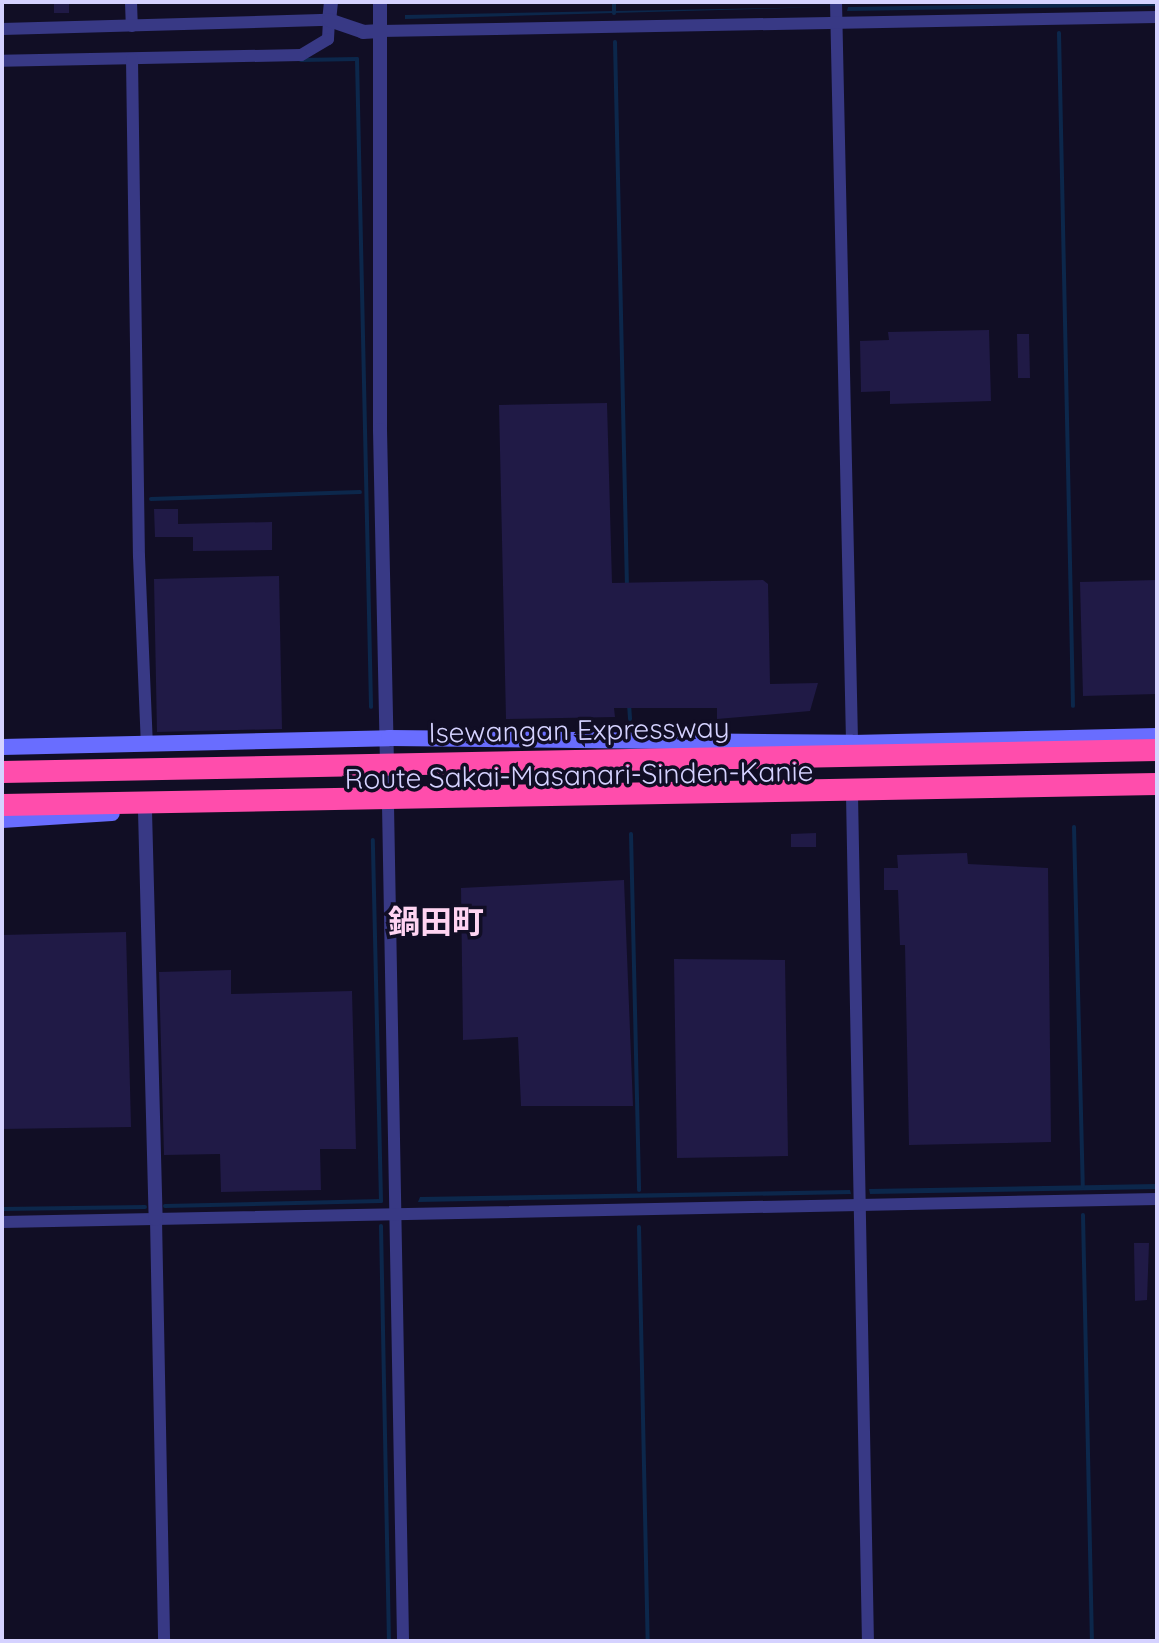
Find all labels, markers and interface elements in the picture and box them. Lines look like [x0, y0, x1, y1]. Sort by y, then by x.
street label: Isewangan Expressway [428, 711, 730, 749]
street label: Route Sakai-Masanari-Sinden-Kanie [344, 754, 814, 796]
district label: 鍋田町 [388, 902, 484, 940]

